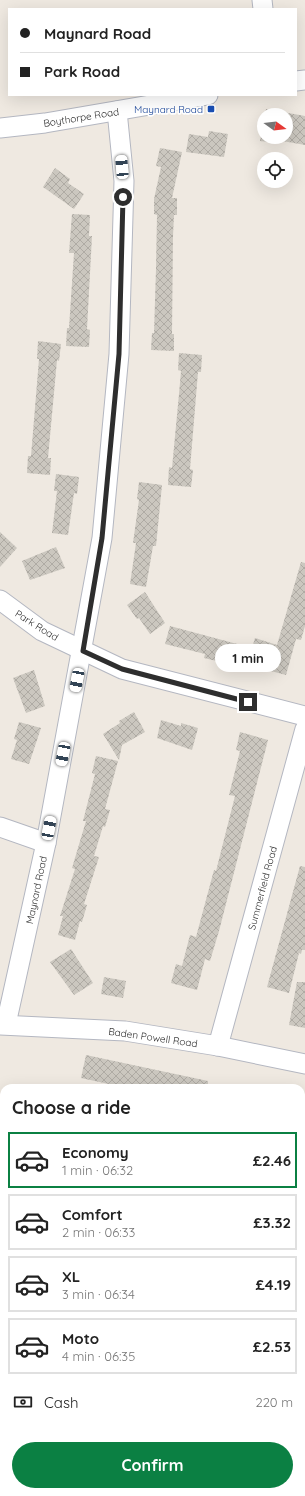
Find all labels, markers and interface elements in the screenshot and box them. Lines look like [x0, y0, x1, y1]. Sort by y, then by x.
text: Maynard Road [44, 24, 151, 43]
text: Park Road [44, 62, 120, 81]
place label: Maynard Road [134, 103, 203, 116]
marker: Maynard Road [206, 104, 216, 114]
street label: Boythorpe Road [42, 105, 120, 130]
north arrow [257, 108, 293, 144]
map controls [257, 108, 293, 188]
button: locate [257, 152, 293, 188]
car [115, 155, 129, 179]
route start [114, 188, 132, 206]
street label: Park Road [13, 607, 61, 644]
callout: 1 min [215, 644, 281, 672]
text: 1 min [232, 650, 264, 666]
car [69, 667, 85, 693]
route end [239, 693, 257, 711]
car [55, 741, 71, 767]
car [41, 815, 57, 841]
street label: Summerfield Road [245, 845, 280, 931]
street label: Maynard Road [23, 855, 50, 925]
street label: Baden Powell Road [107, 1025, 198, 1050]
text: Choose a ride [12, 1096, 131, 1119]
icon: car [14, 1142, 50, 1178]
text: Economy [62, 1143, 129, 1162]
text: £2.46 [253, 1151, 291, 1170]
text: 1 min · 06:32 [62, 1162, 133, 1178]
icon: car [14, 1204, 50, 1240]
text: Comfort [62, 1205, 123, 1224]
text: £3.32 [253, 1213, 291, 1232]
text: 2 min · 06:33 [62, 1224, 135, 1240]
icon: car [14, 1266, 50, 1302]
text: XL [62, 1267, 80, 1286]
text: £4.19 [255, 1275, 291, 1294]
text: 3 min · 06:34 [62, 1286, 135, 1302]
icon: car [14, 1328, 50, 1364]
text: Moto [62, 1329, 99, 1348]
text: £2.53 [253, 1337, 291, 1356]
text: 4 min · 06:35 [62, 1348, 135, 1364]
icon: cash [12, 1391, 34, 1413]
text: Cash [44, 1393, 78, 1412]
text: 220 m [255, 1394, 293, 1410]
button: Confirm [12, 1442, 293, 1488]

